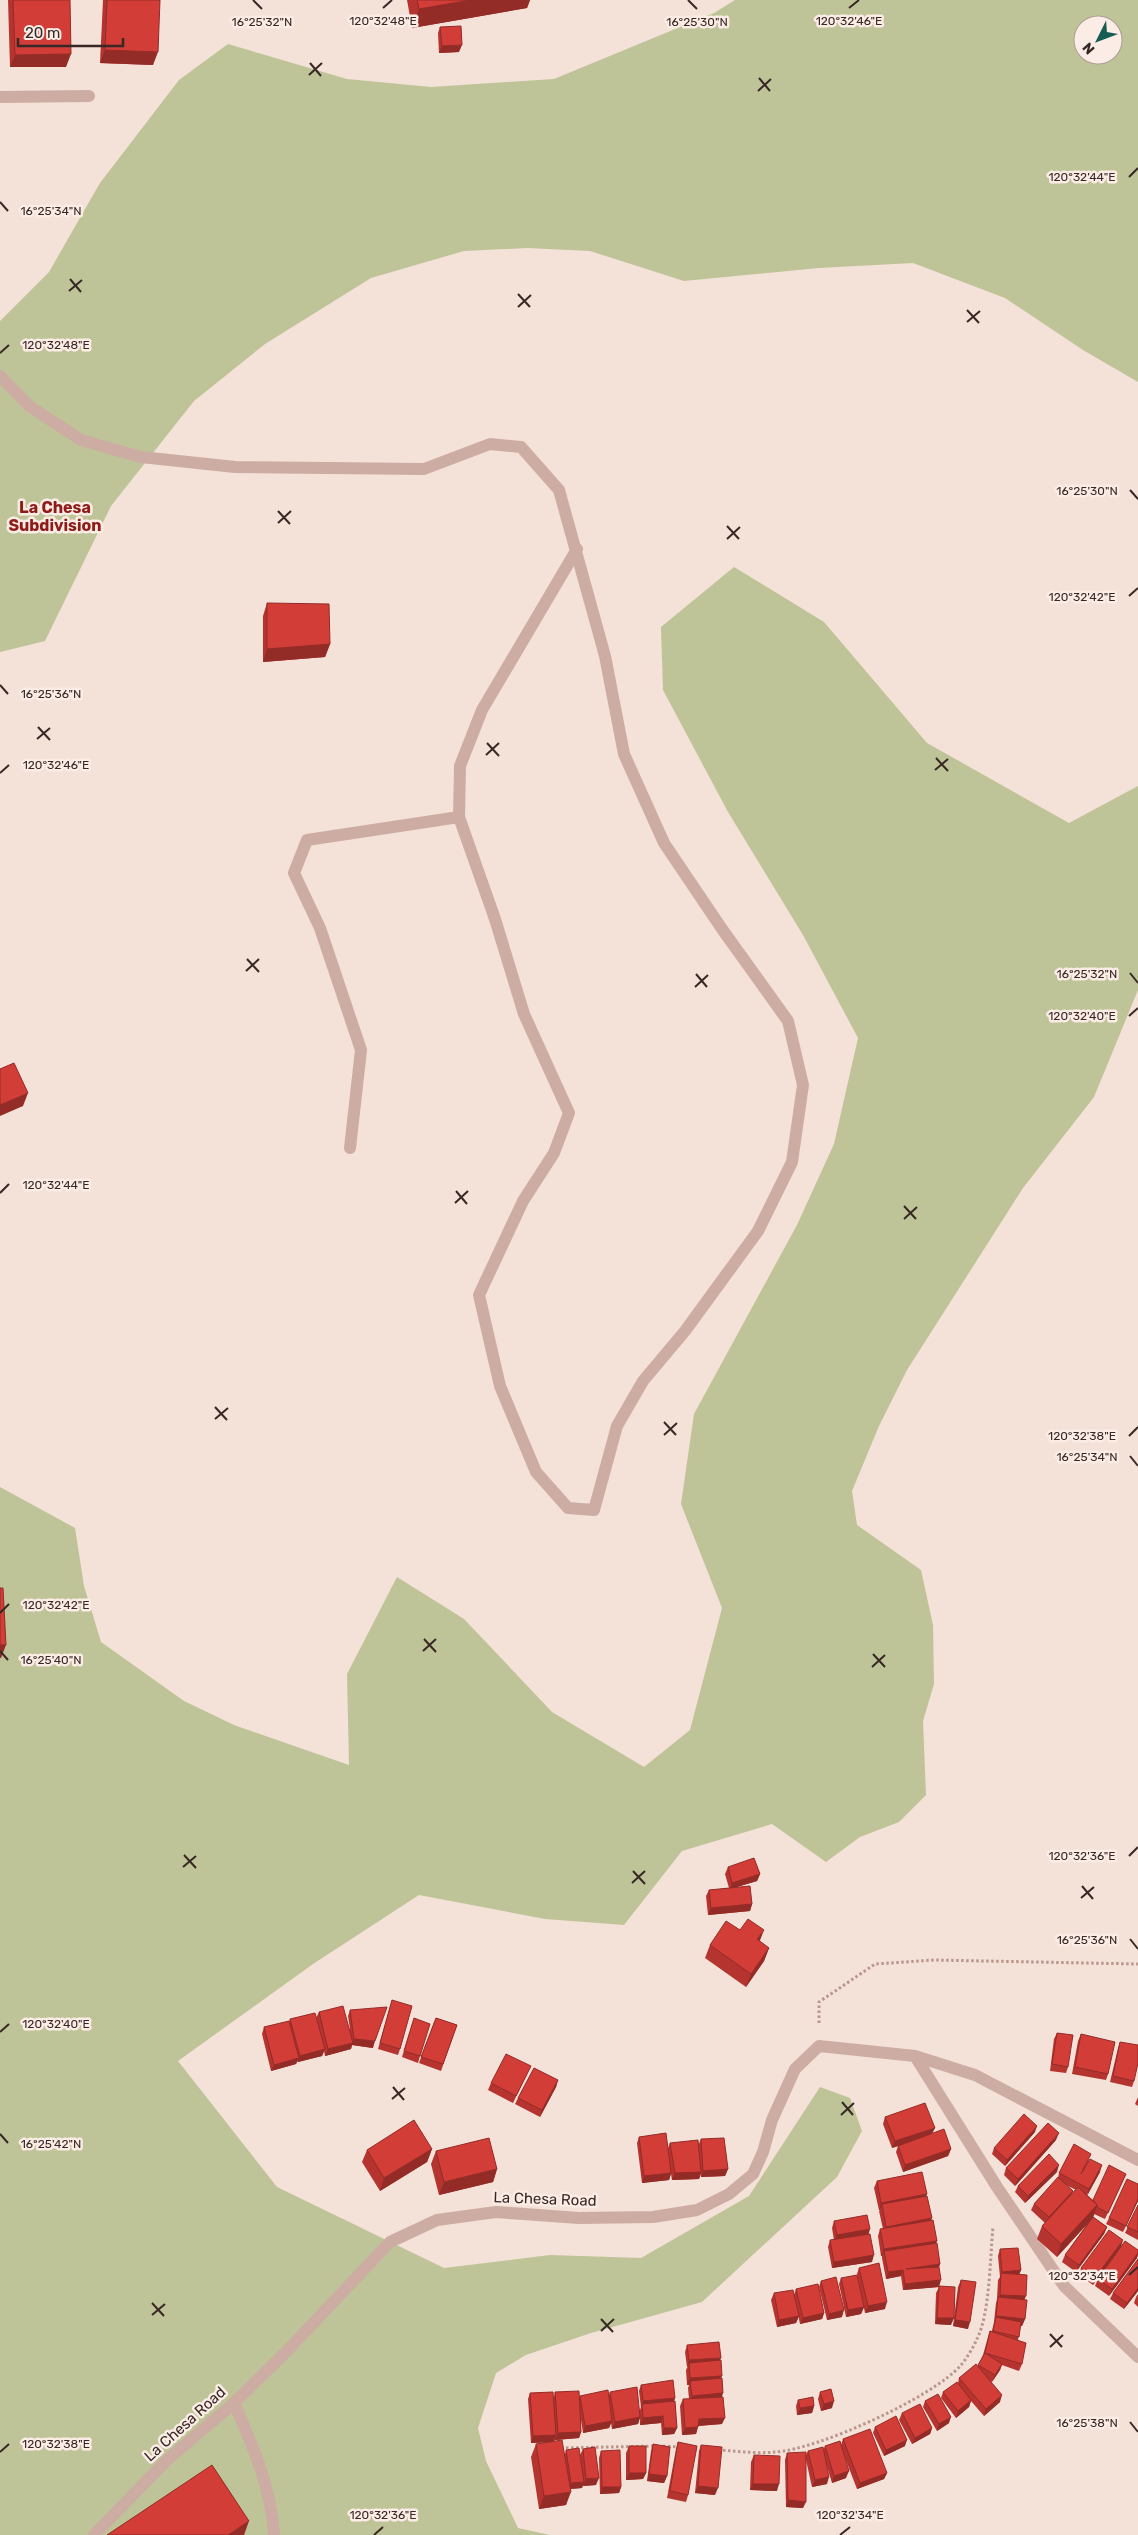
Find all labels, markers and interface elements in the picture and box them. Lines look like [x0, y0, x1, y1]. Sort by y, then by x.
text: 120°32'48"E [349, 14, 417, 28]
text: 120°32'46"E [816, 14, 882, 28]
scale bar [18, 15, 122, 47]
text: 16°25'32"N [232, 15, 292, 29]
text: 16°25'30"N [666, 15, 728, 29]
north arrow [1073, 15, 1123, 65]
text: 20 m [25, 24, 60, 42]
text: N [1079, 39, 1098, 58]
text: 120°32'44"E [1048, 170, 1116, 184]
text: 16°25'34"N [20, 204, 82, 218]
text: 120°32'48"E [22, 338, 90, 352]
text: 16°25'30"N [1056, 484, 1118, 498]
district label: La Chesa Subdivision [8, 498, 102, 535]
text: 120°32'42"E [1049, 590, 1115, 604]
text: 16°25'36"N [21, 687, 81, 701]
text: 120°32'46"E [23, 758, 89, 772]
text: 16°25'32"N [1057, 967, 1117, 981]
text: 120°32'40"E [1048, 1009, 1116, 1023]
text: 120°32'44"E [22, 1178, 90, 1192]
text: 120°32'38"E [1048, 1429, 1116, 1443]
text: 16°25'34"N [1056, 1450, 1118, 1464]
text: 120°32'42"E [23, 1598, 89, 1612]
text: 16°25'40"N [20, 1653, 82, 1667]
text: 120°32'36"E [1048, 1849, 1116, 1863]
text: 16°25'36"N [1057, 1933, 1117, 1947]
text: 120°32'40"E [22, 2017, 90, 2031]
text: 16°25'42"N [21, 2137, 81, 2151]
street label: La Chesa Road [493, 2188, 597, 2210]
text: 120°32'34"E [1048, 2269, 1116, 2283]
street label: La Chesa Road [141, 2383, 229, 2465]
text: 16°25'38"N [1056, 2416, 1118, 2430]
text: 120°32'38"E [22, 2437, 90, 2451]
text: 120°32'36"E [349, 2508, 417, 2522]
text: 120°32'34"E [816, 2508, 884, 2522]

